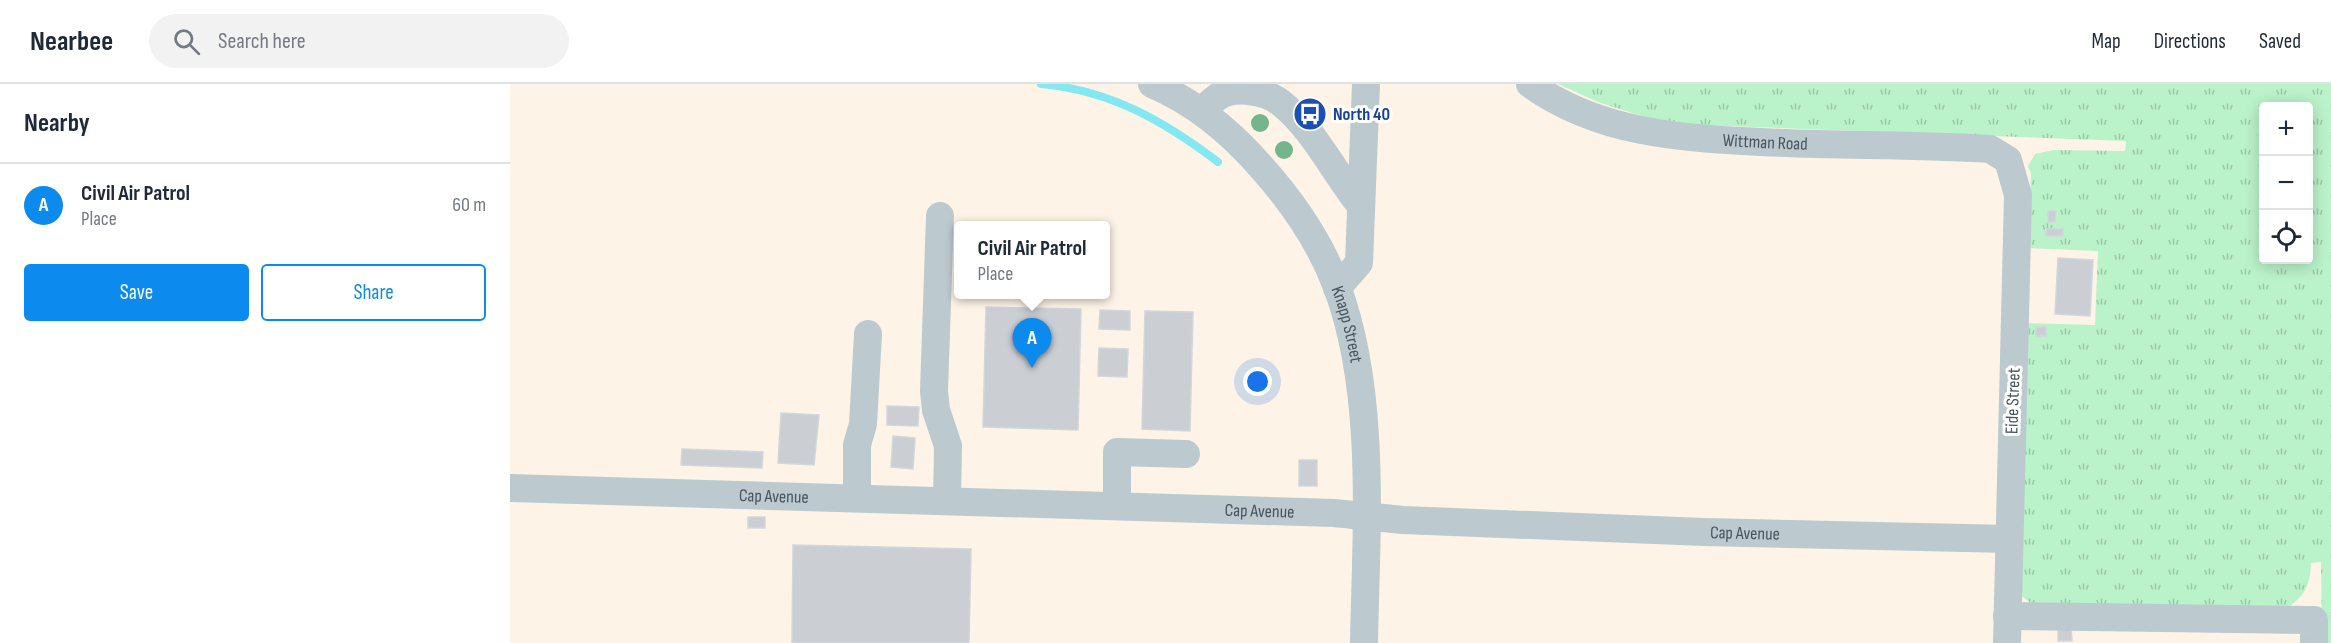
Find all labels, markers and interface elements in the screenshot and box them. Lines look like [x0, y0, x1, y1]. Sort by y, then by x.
search box [149, 14, 569, 68]
text: Nearbee [30, 25, 113, 58]
icon: search [170, 25, 203, 58]
text: Search here [218, 28, 306, 55]
text: Map [2091, 29, 2121, 54]
text: Directions [2154, 29, 2226, 54]
text: Saved [2259, 29, 2301, 54]
bus stop icon: North 40 [1292, 96, 1328, 132]
map controls [2259, 102, 2313, 264]
button: + [2259, 102, 2313, 156]
place label: North 40 [1333, 104, 1390, 125]
text: Nearby [24, 108, 90, 139]
street label: Wittman Road [1722, 129, 1808, 154]
button: − [2259, 156, 2313, 210]
text: Civil Air Patrol [81, 180, 190, 207]
text: A [39, 193, 48, 217]
text: 60 m [452, 193, 486, 217]
text: Place [81, 207, 117, 231]
button: locate [2259, 210, 2313, 264]
popup [954, 221, 1110, 299]
text: Civil Air Patrol [977, 235, 1087, 262]
text: Place [977, 262, 1013, 286]
button: Save [24, 264, 249, 321]
button: Share [261, 264, 486, 321]
street label: Knapp Street [1327, 283, 1367, 365]
pin: A [1012, 318, 1052, 368]
your location [1243, 367, 1272, 396]
street label: Eide Street [2001, 367, 2025, 435]
street label: Cap Avenue [739, 484, 809, 508]
street label: Cap Avenue [1224, 499, 1295, 522]
street label: Cap Avenue [1710, 522, 1780, 544]

